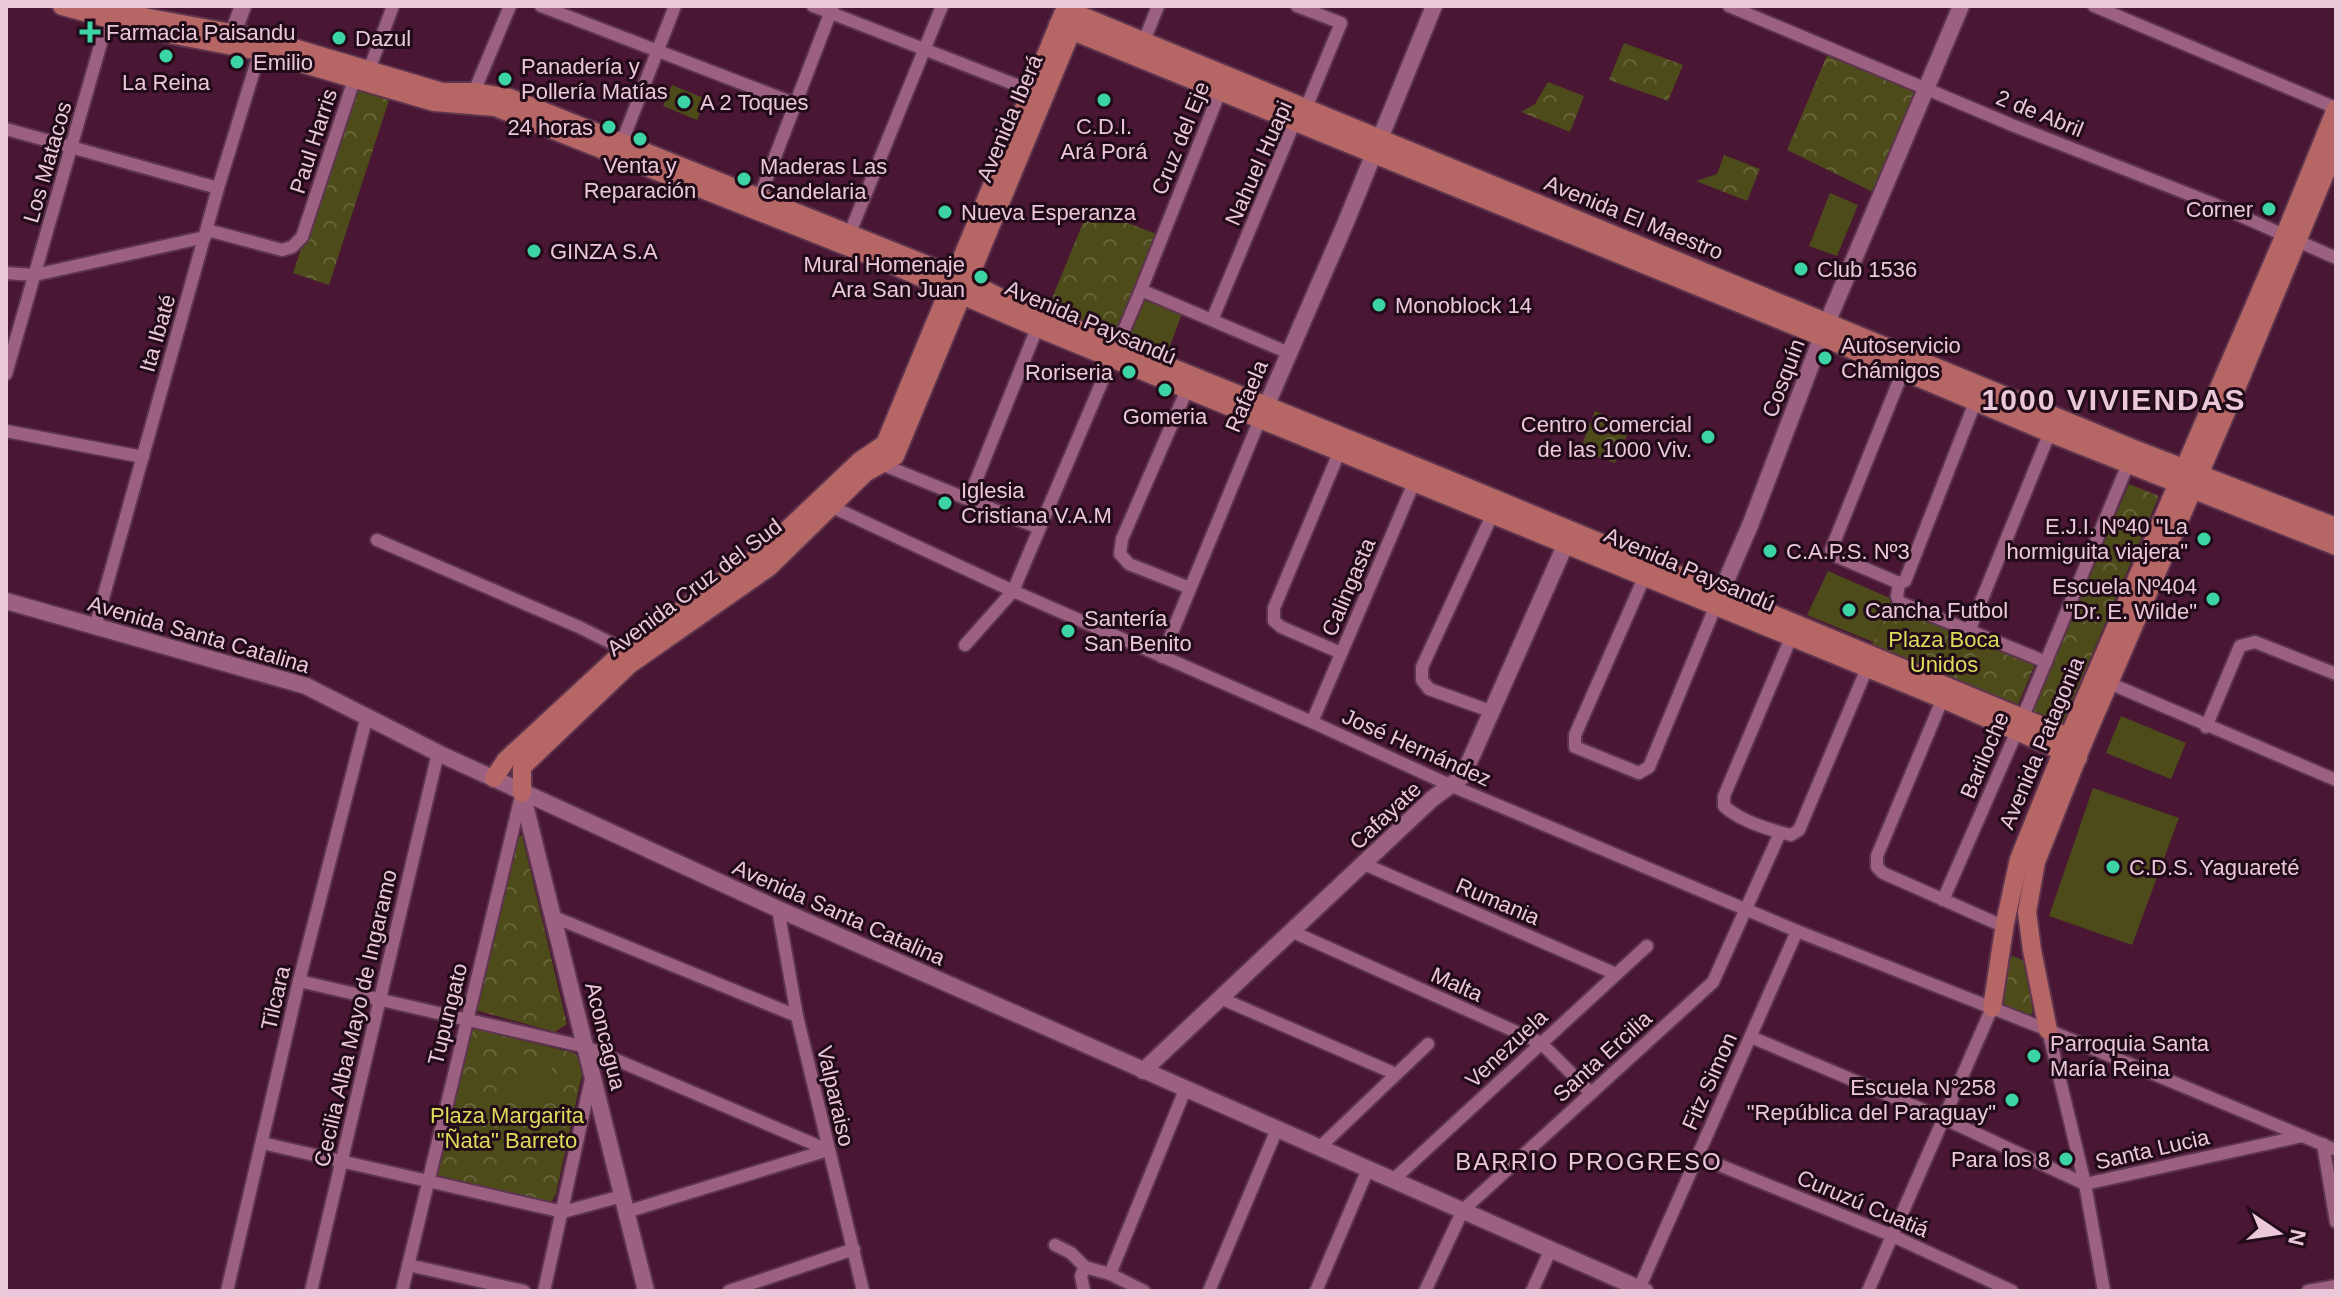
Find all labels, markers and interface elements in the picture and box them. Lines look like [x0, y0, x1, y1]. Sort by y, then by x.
place label: Farmacia Paisandu [106, 20, 296, 45]
marker: Farmacia Paisandu [81, 23, 99, 41]
place label: Dazul [355, 26, 411, 51]
marker: Dazul [330, 29, 348, 47]
marker: La Reina [157, 47, 175, 65]
place label: Emilio [253, 50, 313, 75]
street label: Avenida Iberá [972, 50, 1048, 185]
marker: Emilio [228, 53, 246, 71]
place label: Panadería y Pollería Matías [521, 54, 668, 104]
place label: La Reina [122, 70, 211, 95]
marker: Panadería y Pollería Matías [496, 70, 514, 88]
street label: Cruz del Eje [1146, 78, 1215, 198]
street label: 2 de Abril [1993, 85, 2087, 142]
street label: Paul Harris [285, 86, 342, 197]
place label: A 2 Toques [700, 90, 808, 115]
marker: C.D.I. Ará Porá [1095, 91, 1113, 109]
marker: A 2 Toques [675, 93, 693, 111]
street label: Nahuel Huapi [1220, 97, 1297, 229]
street label: Los Matacos [18, 99, 77, 226]
place label: C.D.I. Ará Porá [1061, 114, 1148, 164]
place label: 24 horas [507, 115, 593, 140]
marker: 24 horas [600, 118, 618, 136]
marker: Venta y Reparación [631, 130, 649, 148]
place label: Venta y Reparación [584, 153, 696, 203]
place label: Maderas Las Candelaria [760, 154, 887, 204]
marker: Maderas Las Candelaria [735, 170, 753, 188]
street label: Avenida El Maestro [1541, 170, 1727, 265]
place label: Corner [2186, 197, 2253, 222]
place label: Nueva Esperanza [961, 200, 1137, 225]
marker: Corner [2260, 200, 2278, 218]
marker: Nueva Esperanza [936, 203, 954, 221]
place label: GINZA S.A [550, 239, 658, 264]
marker: GINZA S.A [525, 242, 543, 260]
place label: Mural Homenaje Ara San Juan [804, 252, 965, 302]
place label: Club 1536 [1817, 257, 1917, 282]
marker: Club 1536 [1792, 260, 1810, 278]
marker: Mural Homenaje Ara San Juan [972, 268, 990, 286]
street label: Avenida Paysandú [1002, 275, 1180, 370]
street label: Ita Ibaté [135, 291, 180, 375]
place label: Monoblock 14 [1395, 293, 1532, 318]
marker: Monoblock 14 [1370, 296, 1388, 314]
place label: Autoservicio Chámigos [1841, 333, 1961, 383]
street label: Cosquín [1757, 335, 1810, 421]
marker: Autoservicio Chámigos [1816, 349, 1834, 367]
street label: Rafaela [1220, 356, 1273, 436]
place label: Roriseria [1025, 360, 1114, 385]
marker: Roriseria [1120, 363, 1138, 381]
marker: Gomeria [1156, 381, 1174, 399]
district label: 1000 VIVIENDAS [1982, 383, 2246, 416]
place label: Gomeria [1123, 404, 1208, 429]
place label: Centro Comercial de las 1000 Viv. [1521, 412, 1692, 462]
marker: Centro Comercial de las 1000 Viv. [1699, 428, 1717, 446]
place label: Iglesia Cristiana V.A.M [961, 478, 1112, 528]
marker: Iglesia Cristiana V.A.M [936, 494, 954, 512]
street label: Avenida Cruz del Sud [602, 514, 787, 661]
place label: E.J.I. Nº40 "La hormiguita viajera" [2007, 514, 2189, 564]
street label: Avenida Paysandú [1601, 522, 1779, 617]
marker: E.J.I. Nº40 "La hormiguita viajera" [2195, 530, 2213, 548]
street label: Calingasta [1317, 534, 1381, 640]
place label: C.A.P.S. Nº3 [1786, 539, 1910, 564]
marker: C.A.P.S. Nº3 [1761, 542, 1779, 560]
place label: Escuela Nº404 "Dr. E. Wilde" [2052, 574, 2197, 624]
marker: Escuela Nº404 "Dr. E. Wilde" [2204, 590, 2222, 608]
street label: Avenida Santa Catalina [85, 591, 313, 678]
place label: Cancha Futbol [1865, 598, 2008, 623]
marker: Cancha Futbol [1840, 601, 1858, 619]
place label: Santería San Benito [1084, 606, 1192, 656]
marker: Santería San Benito [1059, 622, 1077, 640]
park label: Plaza Boca Unidos [1888, 627, 2000, 677]
street label: Avenida Patagonia [1994, 653, 2089, 833]
street label: José Hernández [1339, 703, 1495, 791]
street label: Bariloche [1955, 708, 2014, 802]
street label: Cafayate [1345, 776, 1426, 855]
street label: Avenida Santa Catalina [729, 854, 949, 971]
place label: C.D.S. Yaguareté [2129, 855, 2299, 880]
marker: C.D.S. Yaguareté [2104, 858, 2122, 876]
street label: Cecilia Alba Mayo de Ingaramo [309, 867, 402, 1169]
street label: Rumania [1452, 873, 1544, 930]
street label: Tupungato [423, 960, 472, 1068]
street label: Malta [1427, 962, 1487, 1007]
street label: Tilcara [256, 963, 295, 1033]
street label: Aconcagua [580, 980, 631, 1093]
street label: Venezuela [1460, 1004, 1553, 1093]
street label: Santa Ercilia [1548, 1005, 1657, 1107]
street label: Fitz Simon [1677, 1029, 1742, 1134]
place label: Parroquia Santa María Reina [2050, 1031, 2210, 1081]
street label: Valparaiso [812, 1043, 859, 1149]
marker: Parroquia Santa María Reina [2025, 1047, 2043, 1065]
place label: Escuela N°258 "República del Paraguay" [1747, 1075, 1996, 1125]
marker: Escuela N°258 "República del Paraguay" [2003, 1091, 2021, 1109]
park label: Plaza Margarita "Ñata" Barreto [430, 1103, 585, 1153]
street label: Santa Lucia [2093, 1124, 2212, 1175]
place label: Para los 8 [1951, 1147, 2050, 1172]
district label: BARRIO PROGRESO [1455, 1148, 1723, 1175]
marker: Para los 8 [2057, 1150, 2075, 1168]
street label: Curuzú Cuatiá [1793, 1164, 1933, 1243]
north arrow [2238, 1193, 2318, 1273]
text: N [2283, 1227, 2311, 1248]

